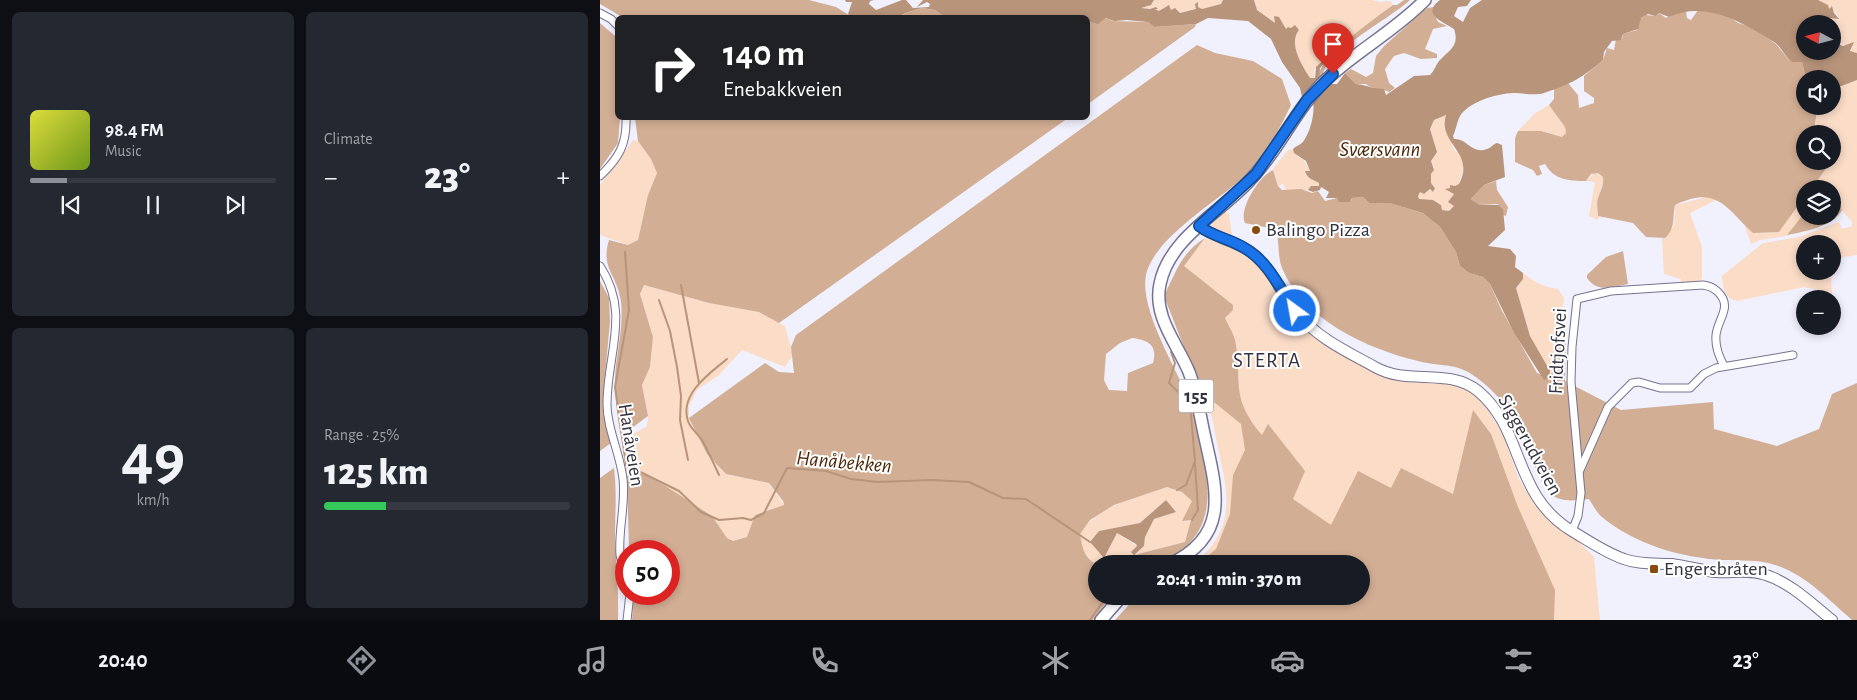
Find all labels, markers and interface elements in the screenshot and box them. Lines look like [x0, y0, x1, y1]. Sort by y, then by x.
north arrow [1796, 15, 1841, 60]
map controls [1796, 15, 1841, 335]
pin [1312, 23, 1354, 74]
icon: arrive [1319, 30, 1347, 58]
icon: right [640, 35, 705, 100]
text: 140 m [723, 37, 805, 72]
button: sound [1796, 70, 1841, 115]
text: Enebakkveien [723, 78, 842, 100]
text: 98.4 FM [105, 121, 164, 140]
button: search [1796, 125, 1841, 170]
text: Climate [324, 131, 373, 147]
water label: Sværsvann [1340, 139, 1420, 160]
text: Music [105, 143, 141, 159]
text: 23° [424, 158, 470, 196]
text: − [324, 164, 337, 192]
text: + [557, 164, 570, 192]
button: layers [1796, 180, 1841, 225]
icon: previous [57, 191, 85, 219]
icon: pause [139, 191, 167, 219]
icon: next [221, 191, 249, 219]
place label: Balingo Pizza [1266, 220, 1370, 240]
marker: Balingo Pizza [1250, 224, 1262, 236]
button: + [1796, 235, 1841, 280]
position arrow [1268, 284, 1320, 336]
button: − [1796, 290, 1841, 335]
street label: Fridtjofsvei [1546, 307, 1570, 395]
district label: STERTA [1233, 350, 1301, 371]
road number: 155 [1178, 380, 1214, 412]
street label: Siggerudveien [1494, 391, 1566, 499]
street label: Hanåveien [615, 402, 647, 488]
text: 49 [121, 426, 185, 491]
text: Range · 25% [324, 427, 399, 443]
water label: Hanåbekken [795, 447, 893, 477]
text: 125 km [324, 454, 429, 492]
text: km/h [136, 492, 170, 508]
speed limit sign: 50 [615, 540, 680, 605]
place label: Engersbråten [1664, 559, 1768, 579]
marker: Engersbråten [1648, 563, 1660, 575]
text: 20:41 · 1 min · 370 m [1157, 570, 1301, 589]
icon: directions [344, 643, 379, 678]
icon: music [575, 643, 610, 678]
icon: phone [807, 643, 842, 678]
icon: climate [1038, 643, 1073, 678]
icon: car [1270, 643, 1305, 678]
icon: filters [1501, 643, 1536, 678]
text: 20:40 [98, 649, 148, 671]
text: 23° [1732, 649, 1759, 671]

